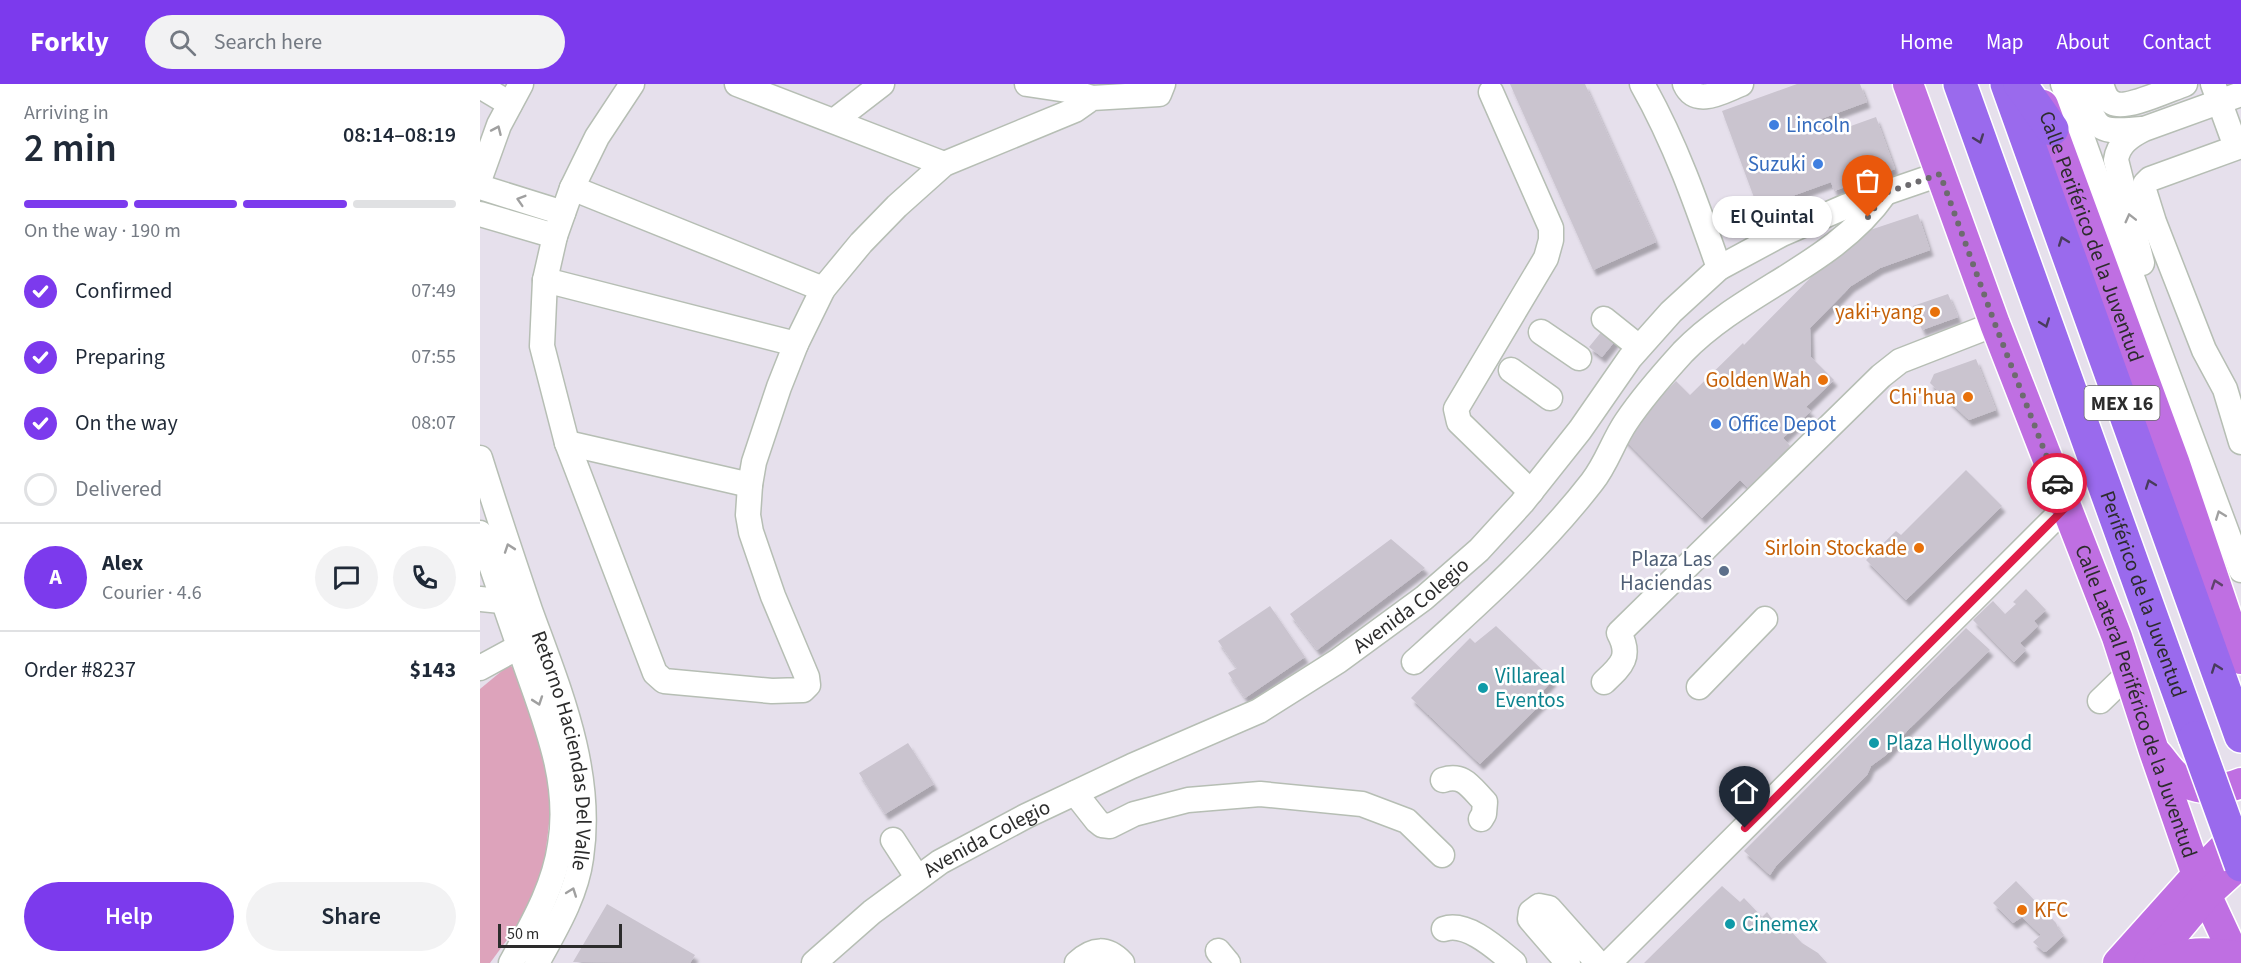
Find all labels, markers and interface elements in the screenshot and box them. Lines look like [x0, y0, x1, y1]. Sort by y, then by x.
search box [145, 15, 565, 69]
text: Forkly [30, 22, 109, 62]
icon: search [166, 26, 199, 59]
text: Search here [214, 26, 322, 58]
text: Home [1900, 27, 1953, 57]
text: Map [1986, 27, 2024, 57]
text: About [2057, 27, 2109, 57]
text: Contact [2142, 27, 2211, 57]
text: Arriving in [24, 99, 109, 127]
street label: Calle Periférico de la Juventud [2031, 107, 2151, 366]
place label: Lincoln [1786, 110, 1850, 140]
marker: Lincoln [1767, 118, 1781, 132]
text: 08:14–08:19 [343, 119, 456, 151]
text: 2 min [24, 121, 117, 177]
one-way arrow [490, 125, 502, 136]
one-way arrow [1972, 133, 1985, 144]
place label: Suzuki [1748, 149, 1806, 179]
pin [1842, 155, 1893, 217]
marker: Suzuki [1811, 157, 1825, 171]
icon: bag [1851, 164, 1884, 197]
one-way arrow [516, 195, 527, 207]
callout: El Quintal [1712, 196, 1832, 238]
text: El Quintal [1730, 203, 1814, 231]
one-way arrow [2125, 213, 2138, 223]
text: On the way · 190 m [24, 217, 181, 245]
one-way arrow [2058, 236, 2071, 247]
icon: check [24, 275, 57, 308]
text: Confirmed [75, 275, 172, 307]
text: 07:49 [411, 277, 456, 305]
place label: yaki+yang [1835, 297, 1923, 327]
marker: yaki+yang [1928, 305, 1942, 319]
one-way arrow [2038, 317, 2051, 327]
icon: check [24, 341, 57, 374]
text: Preparing [75, 341, 165, 373]
text: 07:55 [411, 343, 456, 371]
place label: Golden Wah [1705, 365, 1811, 395]
marker: Golden Wah [1816, 373, 1830, 387]
place label: Chi'hua [1889, 382, 1956, 412]
road number: MEX 16 [2084, 386, 2160, 420]
marker: Chi'hua [1961, 390, 1975, 404]
icon: check [24, 407, 57, 440]
text: On the way [75, 407, 178, 439]
text: 08:07 [411, 409, 456, 437]
place label: Office Depot [1728, 409, 1836, 439]
marker: Office Depot [1709, 417, 1723, 431]
courier [2027, 453, 2087, 513]
icon: car [2041, 467, 2074, 500]
text: Delivered [75, 473, 162, 505]
one-way arrow [2145, 479, 2158, 490]
street label: Periférico de la Juventud [2092, 487, 2194, 702]
one-way arrow [2215, 510, 2228, 521]
place label: Sirloin Stockade [1764, 533, 1907, 563]
street label: Calle Lateral Periférico de la Juventud [2067, 540, 2205, 862]
marker: Sirloin Stockade [1912, 541, 1926, 555]
one-way arrow [504, 543, 517, 554]
place label: Plaza Las Haciendas [1620, 544, 1712, 598]
button: chat [315, 546, 378, 609]
button: phone [393, 546, 456, 609]
text: Alex [102, 547, 143, 579]
street label: Avenida Colegio [1346, 550, 1476, 660]
text: A [49, 561, 62, 593]
marker: Plaza Las Haciendas [1717, 564, 1731, 578]
text: Courier · 4.6 [102, 579, 202, 607]
one-way arrow [2210, 579, 2223, 590]
street label: Retorno Haciendas Del Valle [524, 626, 599, 873]
text: Order #8237 [24, 654, 136, 686]
text: $143 [410, 654, 456, 686]
place label: Villareal Eventos [1495, 661, 1565, 715]
one-way arrow [2211, 663, 2224, 674]
marker: Villareal Eventos [1476, 681, 1490, 695]
one-way arrow [530, 695, 543, 706]
place label: Plaza Hollywood [1886, 728, 2032, 758]
marker: Plaza Hollywood [1867, 736, 1881, 750]
pin [1719, 766, 1770, 828]
icon: home [1728, 775, 1761, 808]
street label: Avenida Colegio [917, 792, 1055, 885]
button: Help [24, 882, 234, 951]
button: Share [246, 882, 456, 951]
one-way arrow [565, 887, 578, 897]
place label: KFC [2034, 895, 2068, 925]
marker: KFC [2015, 903, 2029, 917]
place label: Cinemex [1742, 909, 1819, 939]
marker: Cinemex [1723, 917, 1737, 931]
scale bar [498, 921, 622, 948]
text: 50 m [507, 923, 539, 945]

